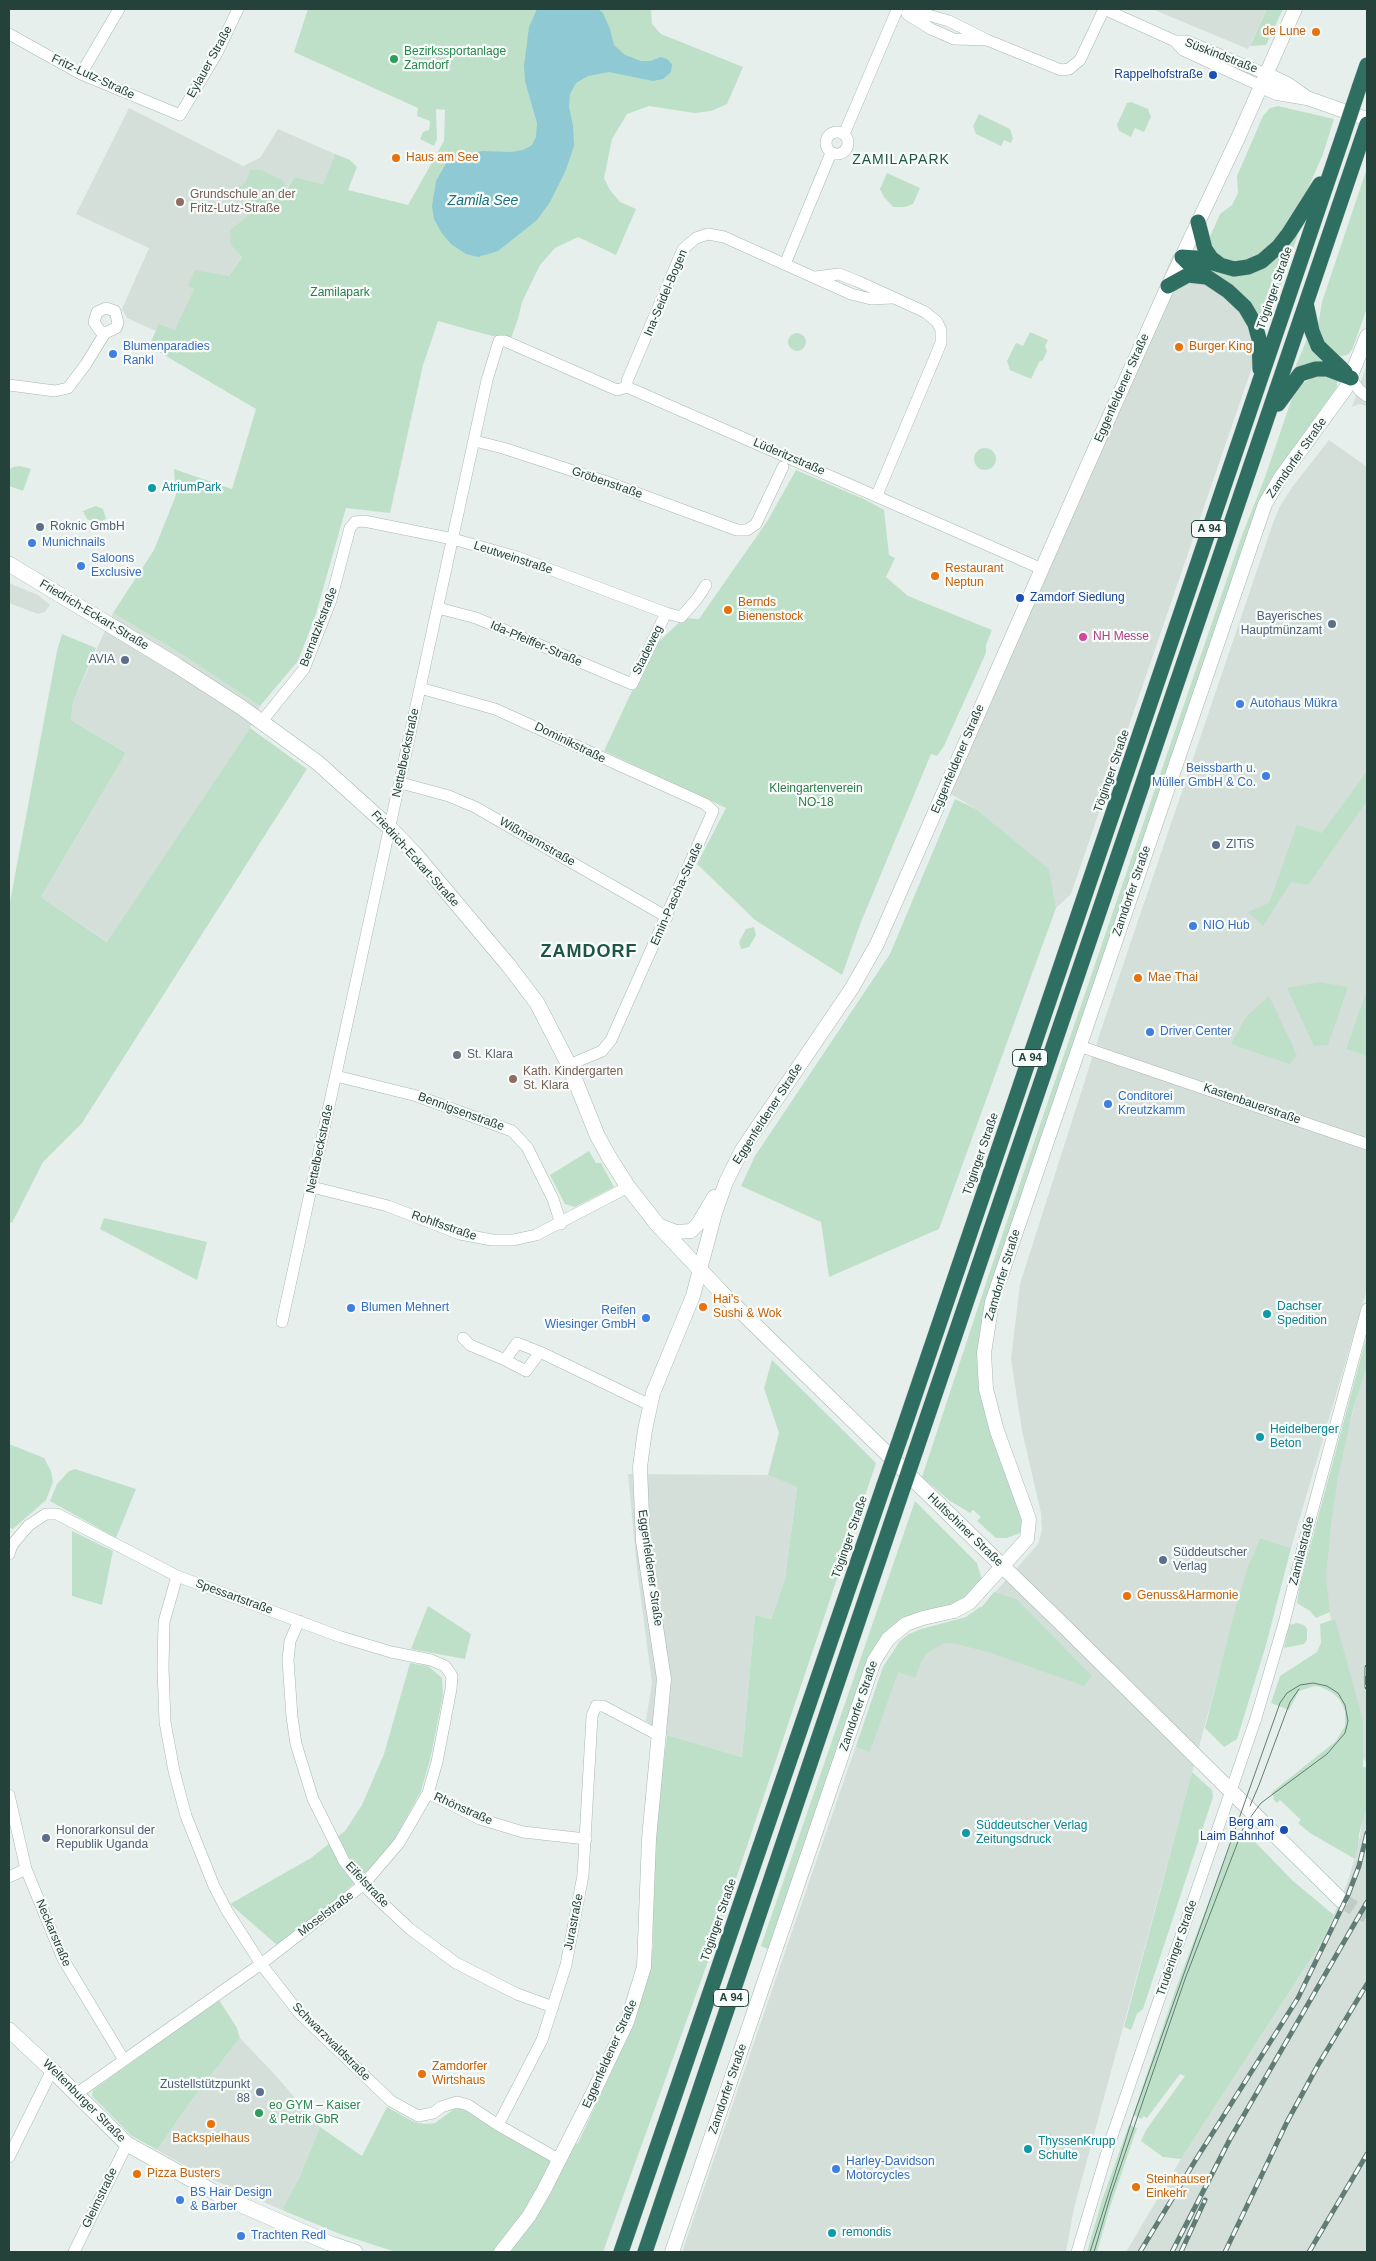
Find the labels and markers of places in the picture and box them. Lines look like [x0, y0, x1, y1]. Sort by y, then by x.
place label: de Lune [1263, 25, 1306, 39]
marker: de Lune [1310, 26, 1322, 38]
place label: Bezirkssportanlage Zamdorf [404, 45, 506, 73]
marker: Bezirkssportanlage Zamdorf [388, 53, 400, 65]
place label: Rappelhofstraße [1114, 68, 1203, 82]
marker: Rappelhofstraße [1207, 69, 1219, 81]
place label: Haus am See [406, 151, 479, 165]
marker: Haus am See [390, 152, 402, 164]
place label: Grundschule an der Fritz-Lutz-Straße [190, 188, 295, 216]
marker: Grundschule an der Fritz-Lutz-Straße [174, 196, 186, 208]
place label: Blumenparadies Rankl [123, 340, 210, 368]
place label: Burger King [1189, 340, 1252, 354]
marker: Burger King [1173, 341, 1185, 353]
marker: Blumenparadies Rankl [107, 348, 119, 360]
place label: AtriumPark [162, 481, 221, 495]
marker: AtriumPark [146, 482, 158, 494]
place label: Roknic GmbH [50, 520, 125, 534]
marker: Roknic GmbH [34, 521, 46, 533]
place label: Munichnails [42, 536, 105, 550]
marker: Munichnails [26, 537, 38, 549]
place label: Saloons Exclusive [91, 552, 142, 580]
marker: Saloons Exclusive [75, 560, 87, 572]
place label: Restaurant Neptun [945, 562, 1004, 590]
marker: Restaurant Neptun [929, 570, 941, 582]
place label: Zamdorf Siedlung [1030, 591, 1125, 605]
marker: Zamdorf Siedlung [1014, 592, 1026, 604]
place label: Bernds Bienenstock [738, 596, 803, 624]
marker: Bernds Bienenstock [722, 604, 734, 616]
place label: Bayerisches Hauptmünzamt [1241, 610, 1322, 638]
marker: Bayerisches Hauptmünzamt [1326, 618, 1338, 630]
place label: NH Messe [1093, 630, 1149, 644]
marker: NH Messe [1077, 631, 1089, 643]
place label: AVIA [89, 653, 115, 667]
marker: AVIA [119, 654, 131, 666]
place label: Autohaus Mükra [1250, 697, 1337, 711]
marker: Autohaus Mükra [1234, 698, 1246, 710]
place label: Beissbarth u. Müller GmbH & Co. [1152, 762, 1256, 790]
marker: Beissbarth u. Müller GmbH & Co. [1260, 770, 1272, 782]
place label: ZITiS [1226, 838, 1254, 852]
marker: ZITiS [1210, 839, 1222, 851]
place label: NIO Hub [1203, 919, 1250, 933]
marker: NIO Hub [1187, 920, 1199, 932]
place label: Mae Thai [1148, 971, 1198, 985]
marker: Mae Thai [1132, 972, 1144, 984]
place label: Driver Center [1160, 1025, 1231, 1039]
marker: Driver Center [1144, 1026, 1156, 1038]
place label: St. Klara [467, 1048, 513, 1062]
marker: St. Klara [451, 1049, 463, 1061]
place label: Kath. Kindergarten St. Klara [523, 1065, 623, 1093]
marker: Kath. Kindergarten St. Klara [507, 1073, 519, 1085]
place label: Conditorei Kreutzkamm [1118, 1090, 1185, 1118]
marker: Conditorei Kreutzkamm [1102, 1098, 1114, 1110]
place label: Hai's Sushi & Wok [713, 1293, 781, 1321]
place label: Dachser Spedition [1277, 1300, 1327, 1328]
place label: Blumen Mehnert [361, 1301, 449, 1315]
marker: Hai's Sushi & Wok [697, 1301, 709, 1313]
marker: Blumen Mehnert [345, 1302, 357, 1314]
place label: Reifen Wiesinger GmbH [545, 1304, 636, 1332]
marker: Dachser Spedition [1261, 1308, 1273, 1320]
marker: Reifen Wiesinger GmbH [640, 1312, 652, 1324]
place label: Heidelberger Beton [1270, 1423, 1339, 1451]
marker: Heidelberger Beton [1254, 1431, 1266, 1443]
place label: Süddeutscher Verlag [1173, 1546, 1247, 1574]
marker: Süddeutscher Verlag [1157, 1554, 1169, 1566]
place label: Genuss&Harmonie [1137, 1589, 1238, 1603]
marker: Genuss&Harmonie [1121, 1590, 1133, 1602]
place label: Berg am Laim Bahnhof [1200, 1816, 1274, 1844]
place label: Süddeutscher Verlag Zeitungsdruck [976, 1819, 1087, 1847]
place label: Honorarkonsul der Republik Uganda [56, 1824, 155, 1852]
marker: Berg am Laim Bahnhof [1278, 1824, 1290, 1836]
marker: Süddeutscher Verlag Zeitungsdruck [960, 1827, 972, 1839]
marker: Honorarkonsul der Republik Uganda [40, 1832, 52, 1844]
place label: Zamdorfer Wirtshaus [432, 2060, 487, 2088]
marker: Zamdorfer Wirtshaus [416, 2068, 428, 2080]
place label: Zustellstützpunkt 88 [160, 2078, 250, 2106]
marker: Zustellstützpunkt 88 [254, 2086, 266, 2098]
place label: eo GYM – Kaiser & Petrik GbR [269, 2099, 360, 2127]
marker: eo GYM – Kaiser & Petrik GbR [253, 2107, 265, 2119]
marker: Backspielhaus [205, 2118, 217, 2130]
place label: Backspielhaus [172, 2132, 250, 2146]
place label: ThyssenKrupp Schulte [1038, 2135, 1115, 2163]
marker: ThyssenKrupp Schulte [1022, 2143, 1034, 2155]
place label: Harley-Davidson Motorcycles [846, 2155, 935, 2183]
marker: Harley-Davidson Motorcycles [830, 2163, 842, 2175]
place label: Pizza Busters [147, 2167, 220, 2181]
marker: Pizza Busters [131, 2168, 143, 2180]
place label: Steinhauser Einkehr [1146, 2173, 1210, 2201]
marker: Steinhauser Einkehr [1130, 2181, 1142, 2193]
place label: BS Hair Design & Barber [190, 2186, 272, 2214]
marker: BS Hair Design & Barber [174, 2194, 186, 2206]
place label: remondis [842, 2226, 891, 2240]
marker: remondis [826, 2227, 838, 2239]
place label: Trachten Redl [251, 2229, 326, 2243]
marker: Trachten Redl [235, 2230, 247, 2242]

